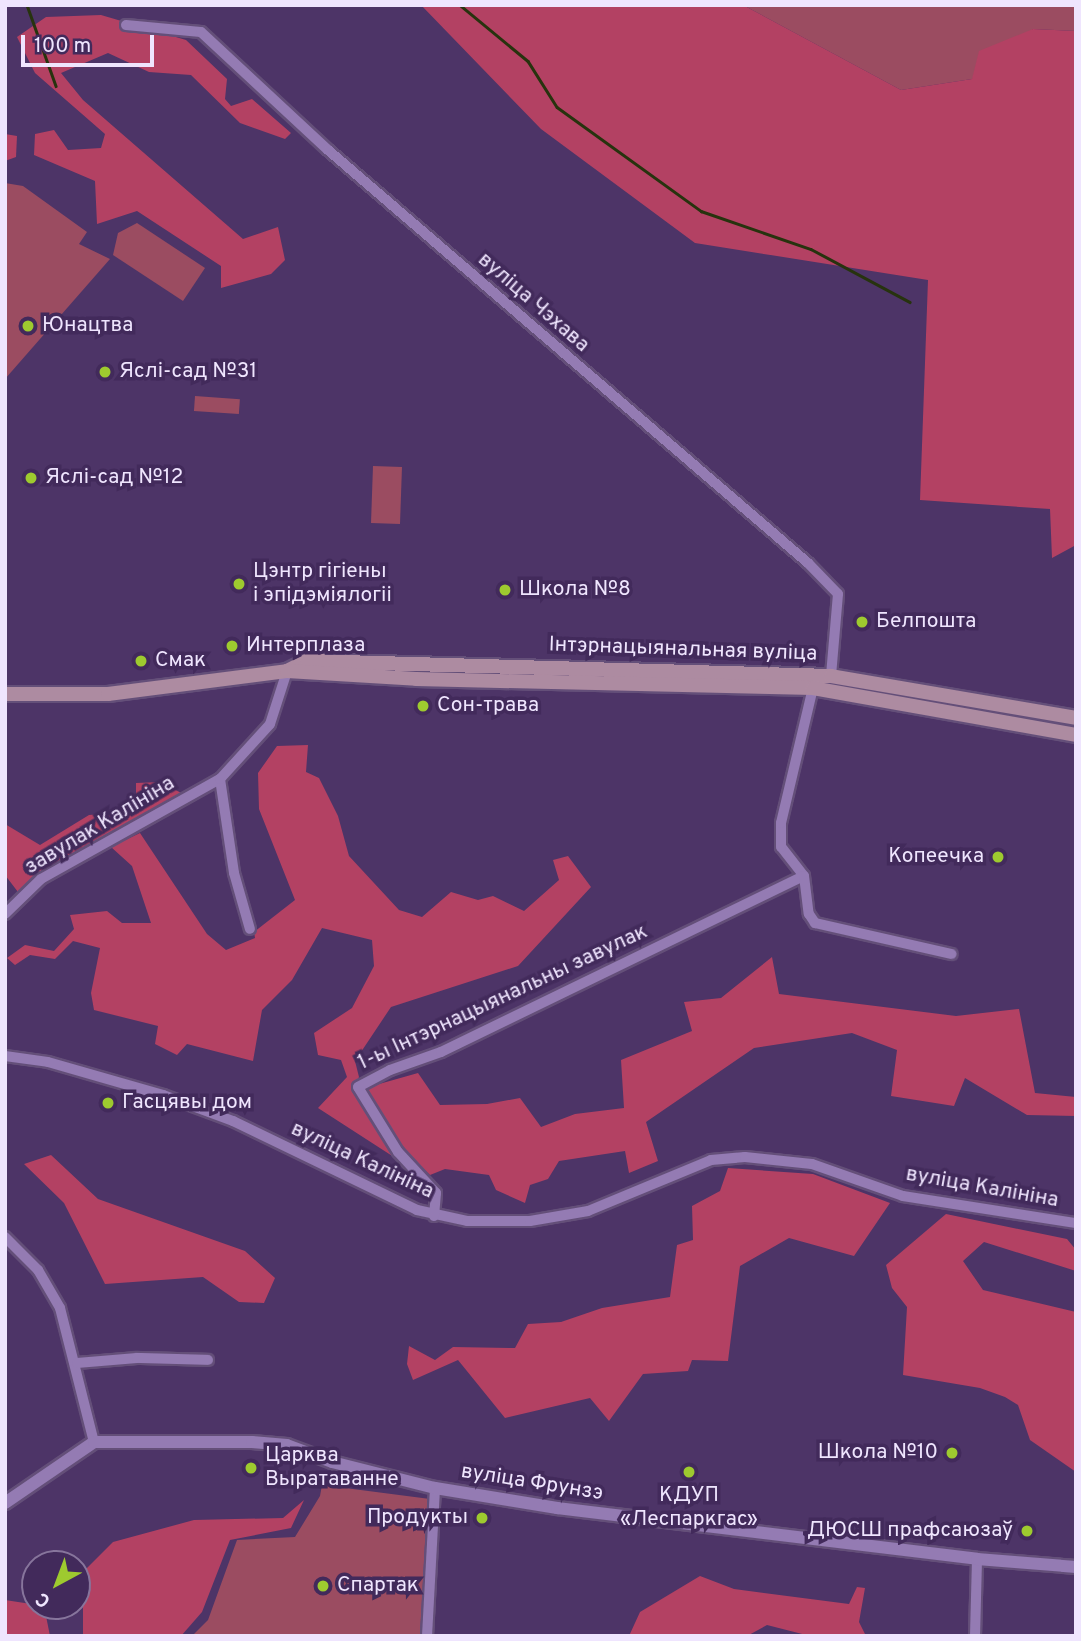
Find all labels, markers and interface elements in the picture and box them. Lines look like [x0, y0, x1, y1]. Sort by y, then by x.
scale bar [24, 21, 158, 65]
text: 100 m [34, 33, 91, 60]
street label: вуліца Чэхава [472, 248, 594, 358]
place label: Юнацтва [42, 313, 133, 339]
marker: Юнацтва [20, 318, 36, 334]
place label: Яслі-сад №31 [119, 359, 257, 385]
marker: Яслі-сад №31 [97, 364, 113, 380]
place label: Яслі-сад №12 [45, 465, 183, 491]
marker: Яслі-сад №12 [23, 470, 39, 486]
place label: Цэнтр гігіены і эпідэміялогіі [253, 559, 392, 609]
marker: Цэнтр гігіены і эпідэміялогіі [231, 576, 247, 592]
place label: Школа №8 [519, 577, 631, 603]
marker: Школа №8 [497, 582, 513, 598]
place label: Белпошта [876, 609, 976, 635]
marker: Белпошта [854, 614, 870, 630]
place label: Интерплаза [246, 633, 365, 659]
street label: Інтэрнацыянальная вуліца [548, 633, 818, 667]
marker: Интерплаза [224, 638, 240, 654]
place label: Смак [155, 648, 206, 674]
marker: Смак [133, 653, 149, 669]
place label: Сон-трава [437, 693, 539, 719]
marker: Сон-трава [415, 698, 431, 714]
street label: завулак Калініна [20, 771, 180, 881]
place label: Копеечка [888, 844, 984, 870]
marker: Копеечка [990, 849, 1006, 865]
street label: 1-ы Інтэрнацыянальны завулак [354, 920, 652, 1076]
place label: Гасцявы дом [122, 1090, 252, 1116]
marker: Гасцявы дом [100, 1095, 116, 1111]
street label: вуліца Калініна [287, 1117, 437, 1205]
street label: вуліца Калініна [904, 1162, 1060, 1214]
place label: Школа №10 [818, 1440, 938, 1466]
place label: Царква Выратаванне [265, 1443, 399, 1493]
marker: Школа №10 [944, 1445, 960, 1461]
street label: вуліца Фрунзэ [459, 1459, 605, 1507]
marker: Царква Выратаванне [243, 1460, 259, 1476]
marker: КДУП «Леспаркгас» [681, 1464, 697, 1480]
place label: КДУП «Леспаркгас» [620, 1483, 758, 1533]
place label: Продукты [367, 1505, 468, 1531]
marker: Продукты [474, 1510, 490, 1526]
place label: ДЮСШ прафсаюзаў [807, 1518, 1013, 1544]
marker: ДЮСШ прафсаюзаў [1019, 1523, 1035, 1539]
north arrow [21, 1550, 91, 1620]
place label: Спартак [337, 1573, 419, 1599]
marker: Спартак [315, 1578, 331, 1594]
text: С [31, 1586, 56, 1612]

